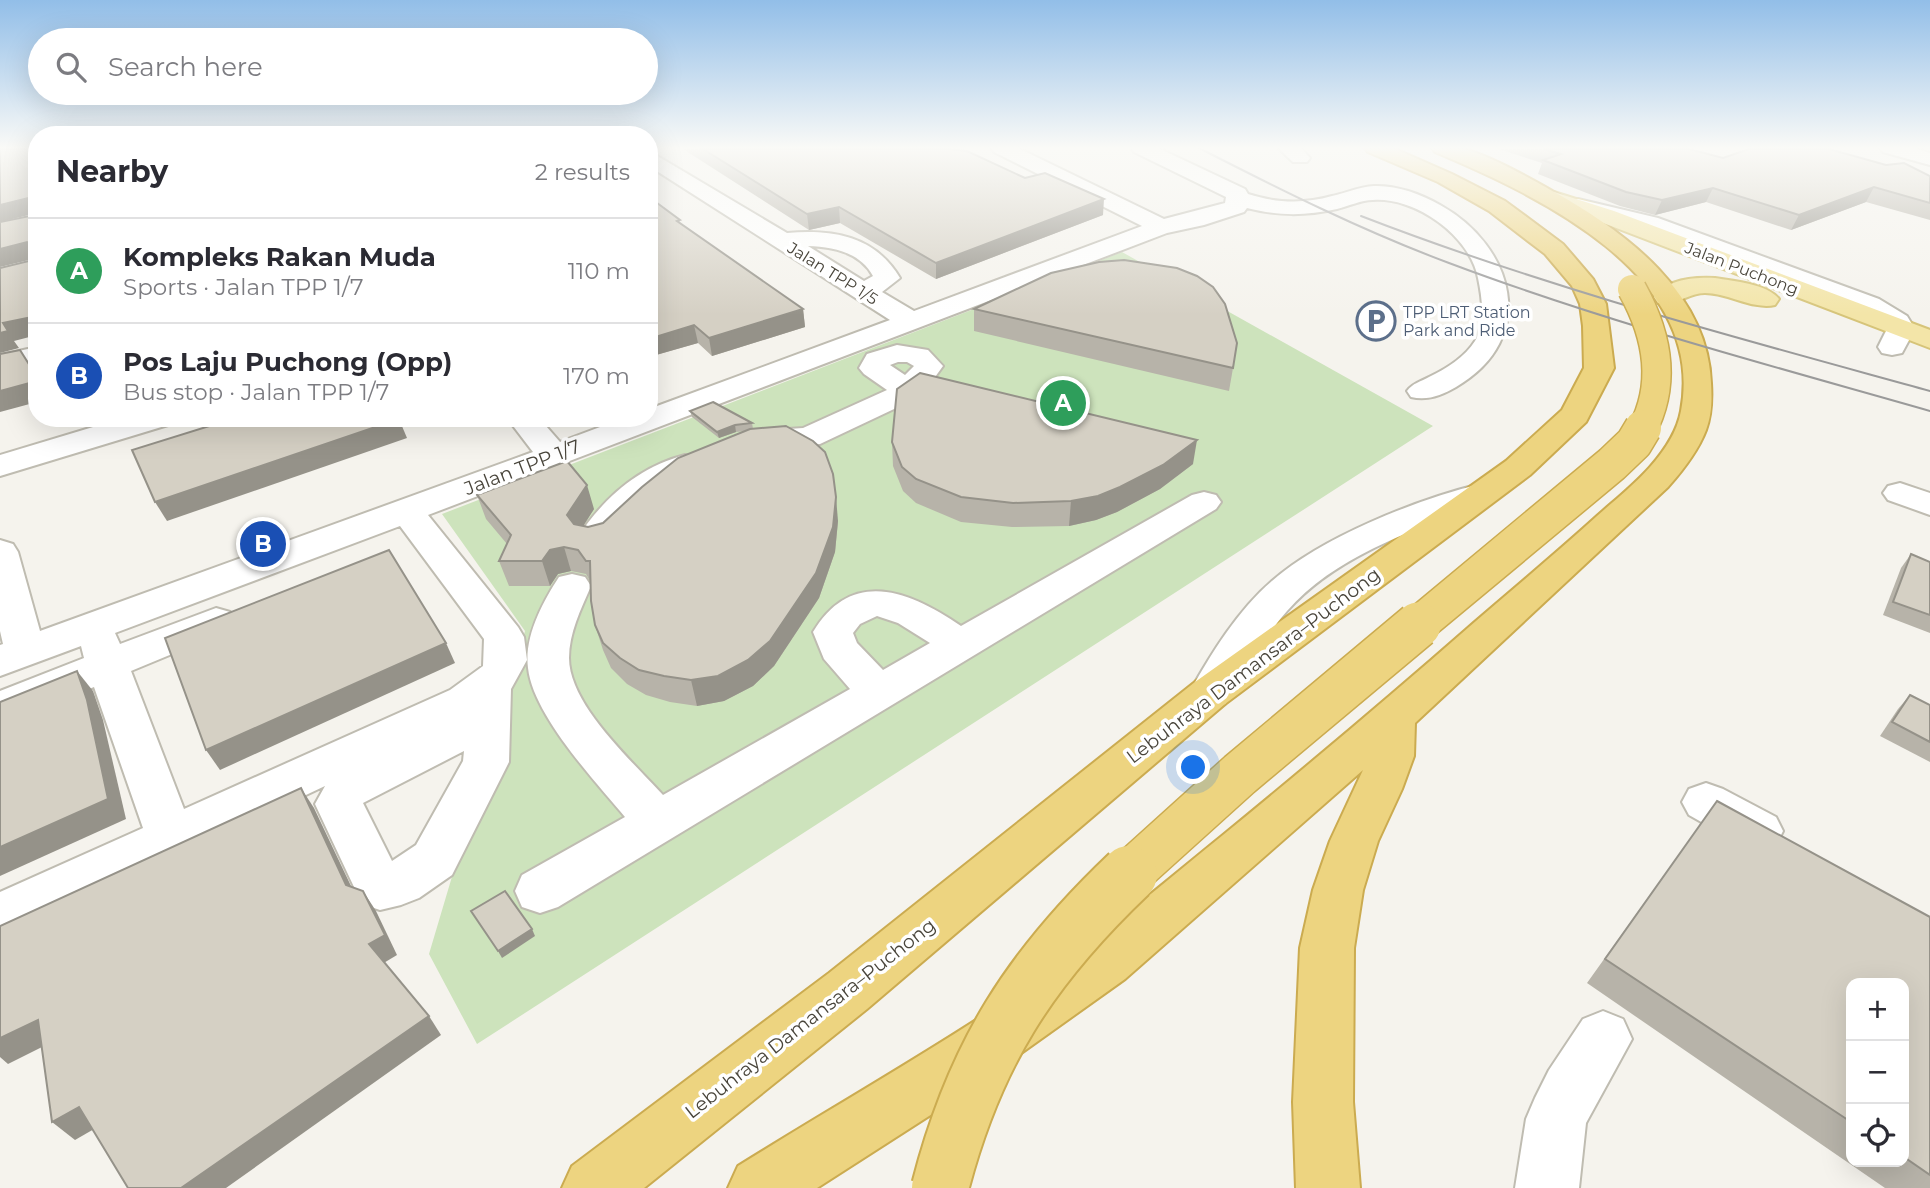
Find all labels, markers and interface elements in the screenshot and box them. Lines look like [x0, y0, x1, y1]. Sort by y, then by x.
search box [28, 28, 658, 105]
icon: search [52, 48, 90, 86]
text: Search here [108, 51, 263, 83]
text: Nearby [56, 153, 168, 190]
text: 2 results [535, 158, 630, 186]
street label: Jalan TPP 1/5 [783, 238, 881, 309]
street label: Jalan Puchong [1681, 238, 1801, 299]
text: Kompleks Rakan Muda [123, 241, 436, 273]
text: A [70, 257, 88, 285]
text: 110 m [568, 257, 630, 285]
text: Sports · Jalan TPP 1/7 [123, 273, 364, 301]
parking icon: TPP LRT Station Park and Ride [1355, 300, 1397, 342]
place label: TPP LRT Station Park and Ride [1403, 303, 1531, 340]
text: Pos Laju Puchong (Opp) [123, 346, 452, 378]
text: B [70, 362, 88, 390]
text: 170 m [563, 362, 630, 390]
pin: A [1040, 377, 1086, 429]
text: Bus stop · Jalan TPP 1/7 [123, 378, 389, 406]
street label: Jalan TPP 1/7 [460, 435, 584, 501]
pin: B [240, 518, 286, 570]
street label: Lebuhraya Damansara–Puchong [1122, 562, 1385, 768]
your location [1176, 750, 1210, 784]
street label: Lebuhraya Damansara–Puchong [680, 913, 940, 1123]
map controls [1846, 978, 1909, 1167]
button: + [1846, 978, 1909, 1041]
button: − [1846, 1041, 1909, 1104]
button: locate [1846, 1104, 1909, 1167]

